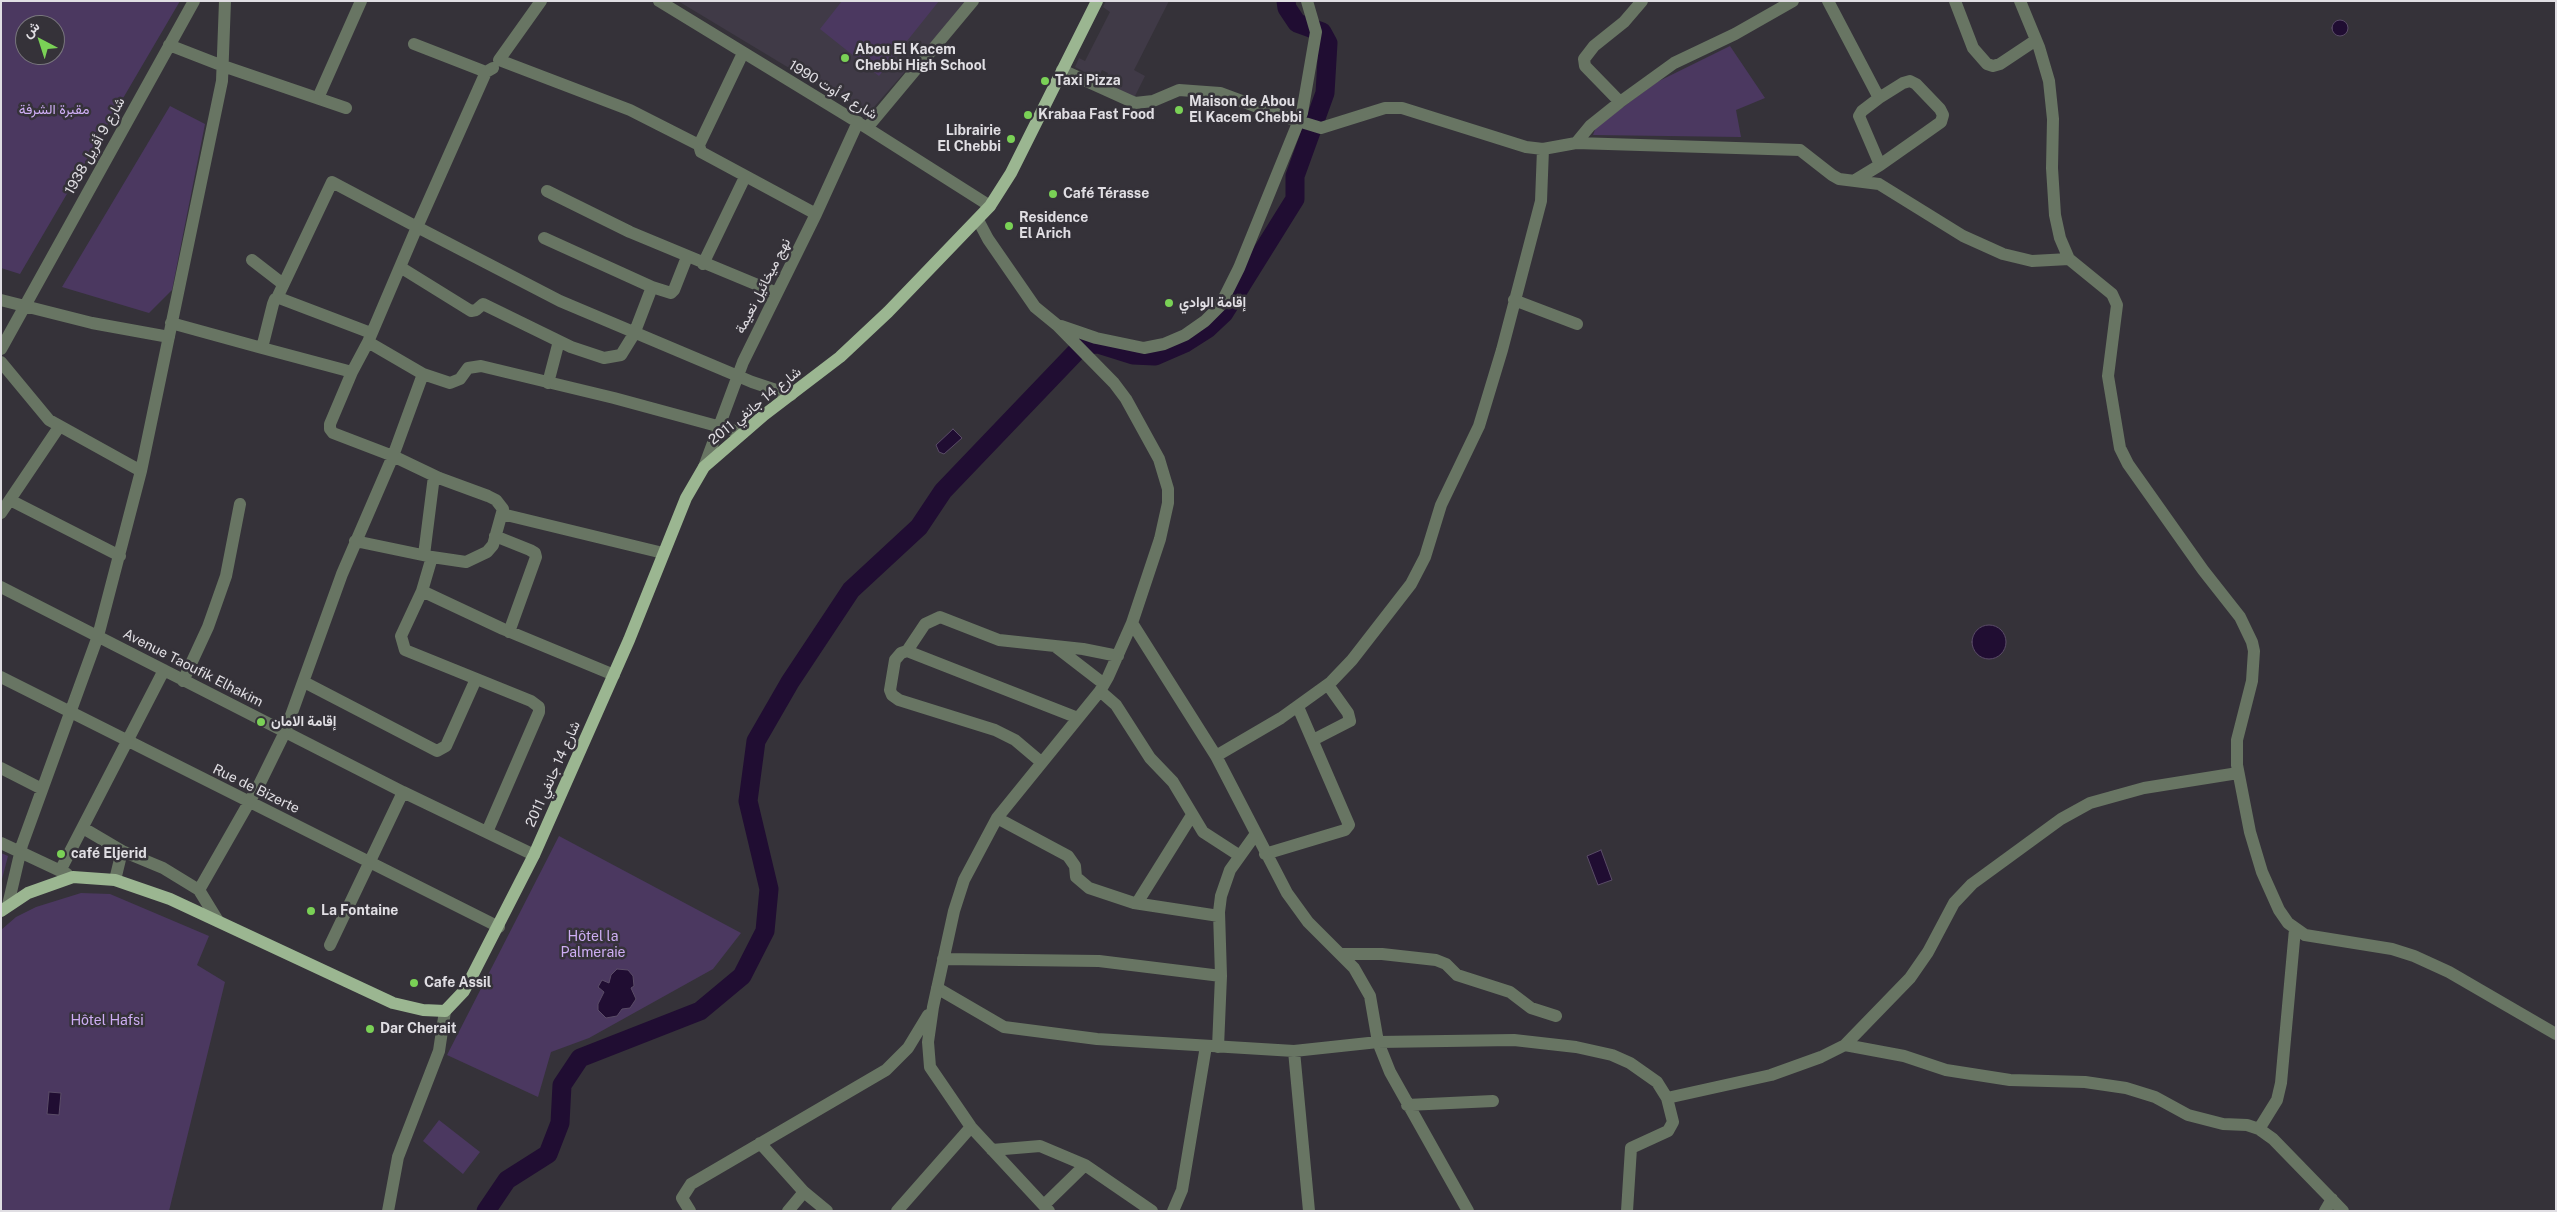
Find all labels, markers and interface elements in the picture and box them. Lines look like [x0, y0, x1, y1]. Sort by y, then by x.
north arrow [15, 15, 65, 65]
text: ش [19, 18, 43, 41]
place label: Abou El Kacem Chebbi High School [855, 42, 986, 74]
marker: Abou El Kacem Chebbi High School [839, 52, 851, 64]
street label: شارع 4 أوت 1990 [786, 57, 880, 123]
place label: Taxi Pizza [1055, 73, 1121, 89]
marker: Taxi Pizza [1039, 75, 1051, 87]
street label: شارع 9 أفريل 1938 [61, 94, 129, 198]
place label: Maison de Abou El Kacem Chebbi [1189, 94, 1302, 126]
park label: مقبرة الشرفة [19, 102, 89, 118]
marker: Maison de Abou El Kacem Chebbi [1173, 104, 1185, 116]
place label: Krabaa Fast Food [1038, 107, 1155, 123]
marker: Krabaa Fast Food [1022, 109, 1034, 121]
place label: Librairie El Chebbi [937, 123, 1001, 156]
marker: Librairie El Chebbi [1005, 133, 1017, 145]
place label: Café Térasse [1063, 186, 1149, 202]
marker: Café Térasse [1047, 188, 1059, 200]
place label: Residence El Arich [1019, 210, 1088, 242]
marker: Residence El Arich [1003, 220, 1015, 232]
street label: نهج ميخائيل نعيمة [732, 236, 794, 336]
place label: إقامة الوادي [1179, 295, 1246, 311]
marker: إقامة الوادي [1163, 297, 1175, 309]
street label: شارع 14 جانفي 2011 [705, 364, 805, 448]
street label: Avenue Taoufik Elhakim [120, 625, 266, 711]
place label: إقامة الامان [271, 714, 336, 730]
marker: إقامة الامان [255, 716, 267, 728]
street label: شارع 14 جانفي 2011 [522, 718, 584, 830]
street label: Rue de Bizerte [210, 761, 302, 817]
place label: café Eljerid [71, 846, 147, 862]
marker: café Eljerid [55, 848, 67, 860]
place label: La Fontaine [321, 903, 398, 919]
marker: La Fontaine [305, 905, 317, 917]
park label: Hôtel la Palmeraie [560, 929, 626, 962]
place label: Cafe Assil [424, 975, 491, 991]
marker: Cafe Assil [408, 977, 420, 989]
park label: Hôtel Hafsi [70, 1013, 144, 1029]
place label: Dar Cherait [380, 1021, 456, 1037]
marker: Dar Cherait [364, 1023, 376, 1035]

